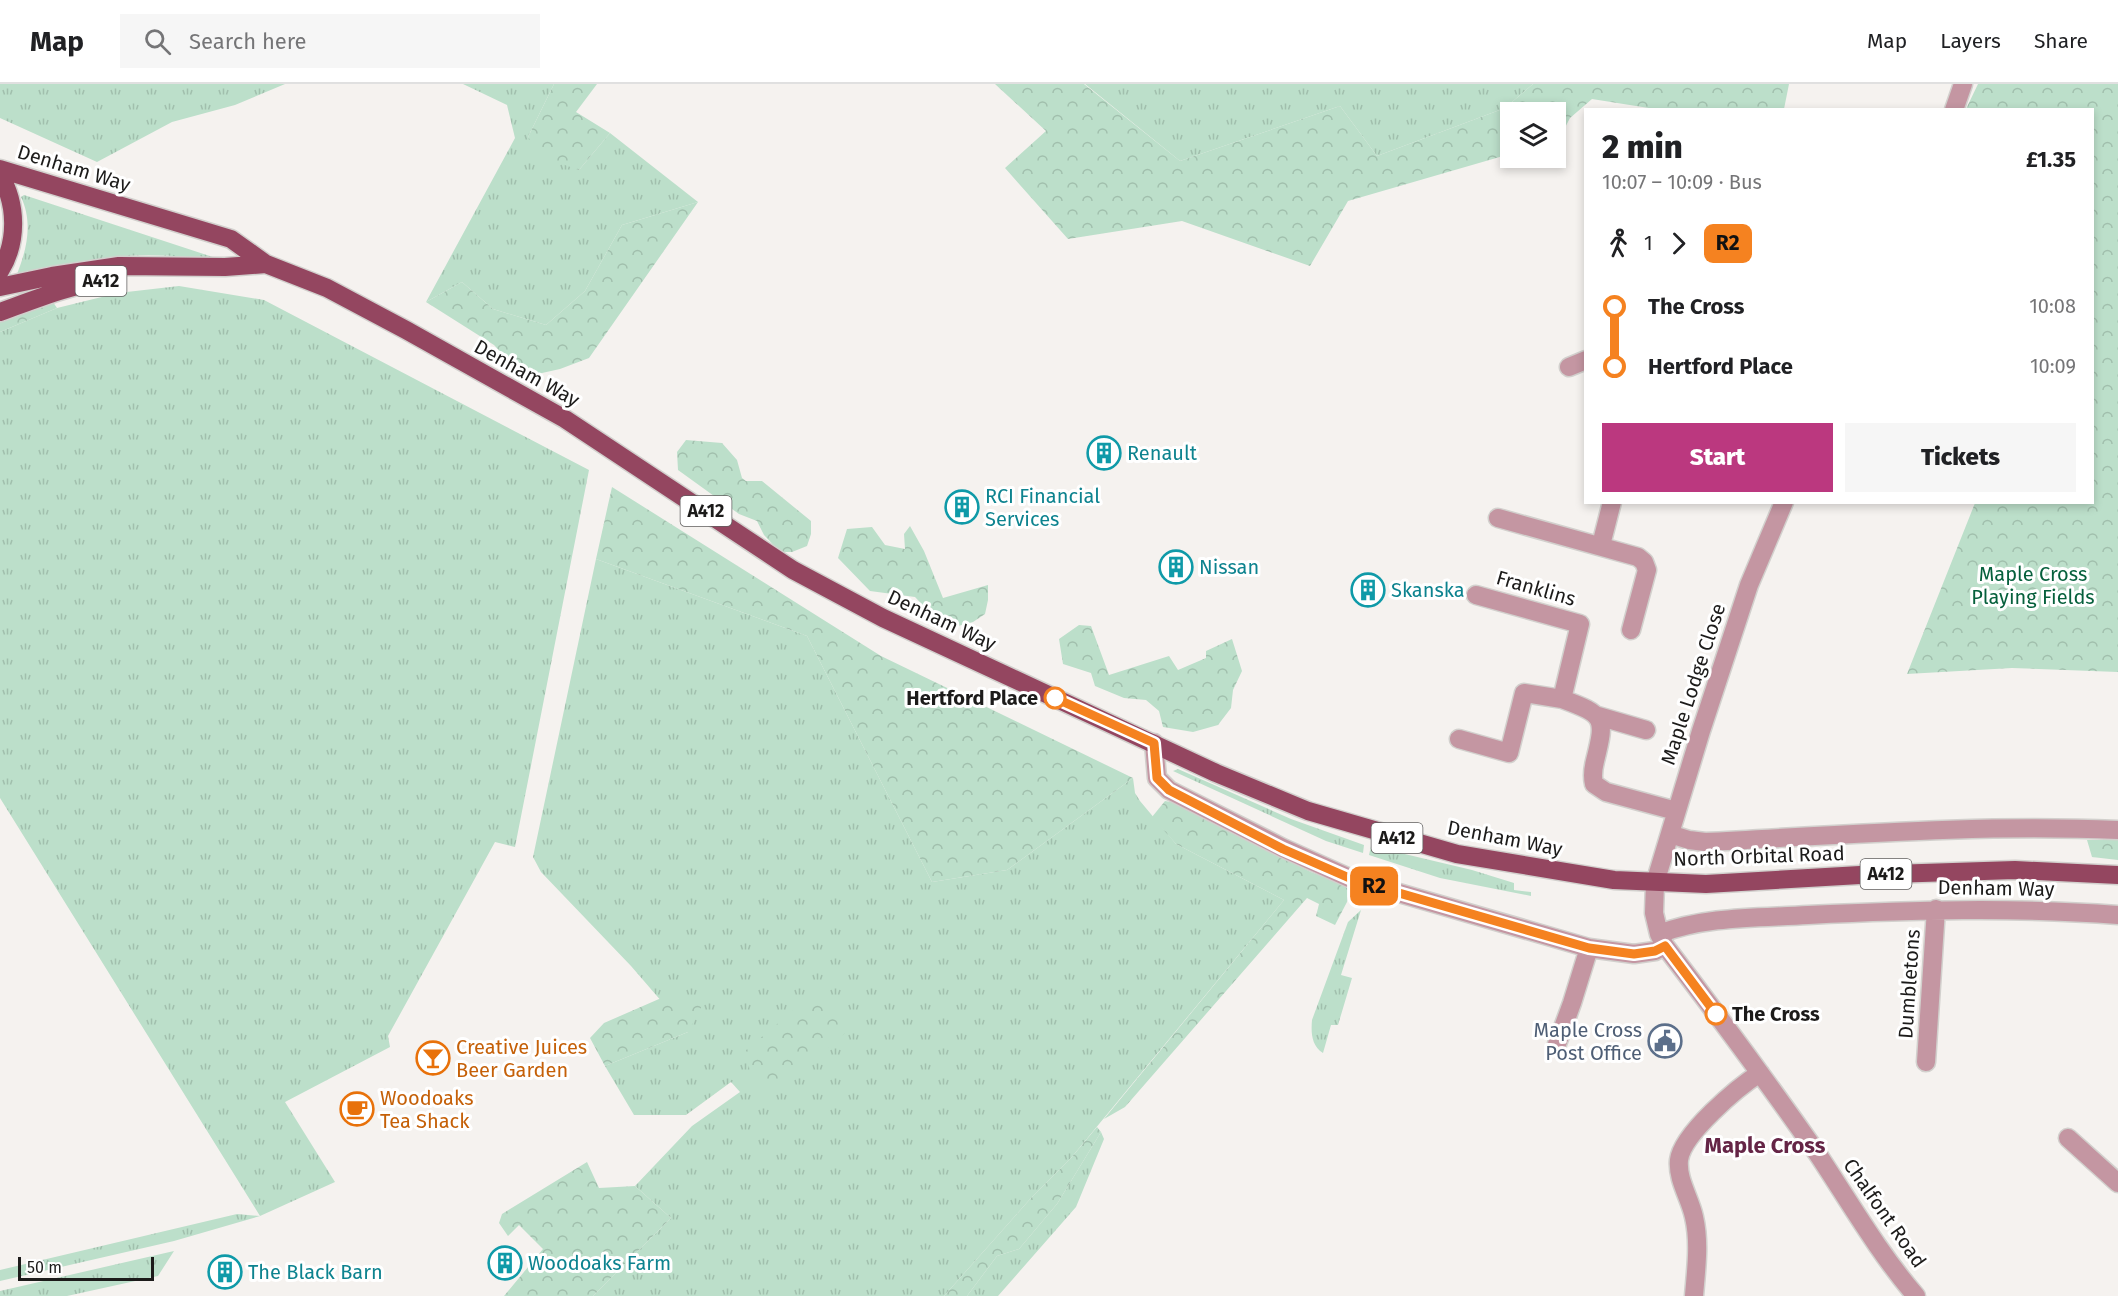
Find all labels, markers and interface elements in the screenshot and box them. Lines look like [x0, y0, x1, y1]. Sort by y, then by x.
search box [120, 14, 540, 68]
text: Map [30, 25, 84, 58]
icon: search [141, 25, 174, 58]
text: Search here [189, 28, 307, 55]
text: Map [1867, 28, 1907, 54]
text: Layers [1940, 28, 2001, 54]
text: Share [2034, 28, 2088, 54]
map controls [1500, 102, 1566, 168]
button: layers [1500, 102, 1566, 168]
text: 2 min [1602, 127, 1683, 167]
street label: Denham Way [15, 139, 134, 197]
text: £1.35 [2026, 146, 2076, 173]
text: 10:07 – 10:09 · Bus [1602, 170, 1762, 194]
icon: walk [1602, 227, 1635, 260]
icon: forward [1662, 227, 1695, 260]
text: R2 [1716, 230, 1740, 256]
text: 1 [1644, 231, 1653, 255]
road number: A412 [76, 266, 126, 296]
text: The Cross [1648, 293, 1744, 320]
text: 10:08 [2029, 294, 2076, 318]
street label: Denham Way [470, 334, 584, 412]
text: Hertford Place [1648, 353, 1793, 380]
text: 10:09 [2030, 354, 2076, 378]
button: Start [1602, 423, 1833, 492]
button: Tickets [1845, 423, 2076, 492]
building icon: Renault [1086, 435, 1122, 471]
place label: Renault [1127, 441, 1198, 465]
place label: RCI Financial Services [985, 484, 1100, 531]
building icon: RCI Financial Services [944, 489, 980, 525]
road number: A412 [680, 496, 732, 526]
building icon: Nissan [1158, 549, 1194, 585]
place label: Nissan [1199, 555, 1259, 579]
park label: Maple Cross Playing Fields [1971, 562, 2095, 609]
street label: Franklins [1493, 565, 1579, 611]
building icon: Skanska [1350, 572, 1386, 608]
place label: Skanska [1391, 578, 1465, 602]
street label: Denham Way [884, 584, 1000, 656]
street label: Maple Lodge Close [1656, 600, 1730, 768]
place label: Hertford Place [906, 686, 1038, 710]
marker: Hertford Place [1044, 687, 1066, 709]
street label: Denham Way [1445, 815, 1565, 861]
road number: A412 [1372, 823, 1422, 853]
street label: North Orbital Road [1673, 841, 1845, 871]
road number: A412 [1860, 859, 1912, 889]
line badge: R2 [1347, 866, 1401, 906]
text: R2 [1362, 873, 1386, 899]
street label: Denham Way [1937, 875, 2055, 901]
street label: Dumbletons [1893, 928, 1925, 1040]
place label: The Cross [1732, 1002, 1820, 1026]
marker: The Cross [1705, 1003, 1727, 1025]
place label: Maple Cross Post Office [1534, 1018, 1642, 1065]
public building icon: Maple Cross Post Office [1647, 1023, 1683, 1059]
place label: Creative Juices Beer Garden [456, 1035, 587, 1082]
bar icon: Creative Juices Beer Garden [415, 1040, 451, 1076]
place label: Woodoaks Tea Shack [380, 1086, 473, 1133]
cafe icon: Woodoaks Tea Shack [339, 1091, 375, 1127]
district label: Maple Cross [1705, 1132, 1826, 1159]
street label: Chalfont Road [1839, 1154, 1931, 1272]
building icon: Woodoaks Farm [487, 1245, 523, 1281]
place label: Woodoaks Farm [528, 1251, 671, 1275]
scale bar [18, 1254, 154, 1282]
building icon: The Black Barn [207, 1254, 243, 1290]
text: 50 m [27, 1258, 62, 1277]
place label: The Black Barn [248, 1260, 383, 1284]

